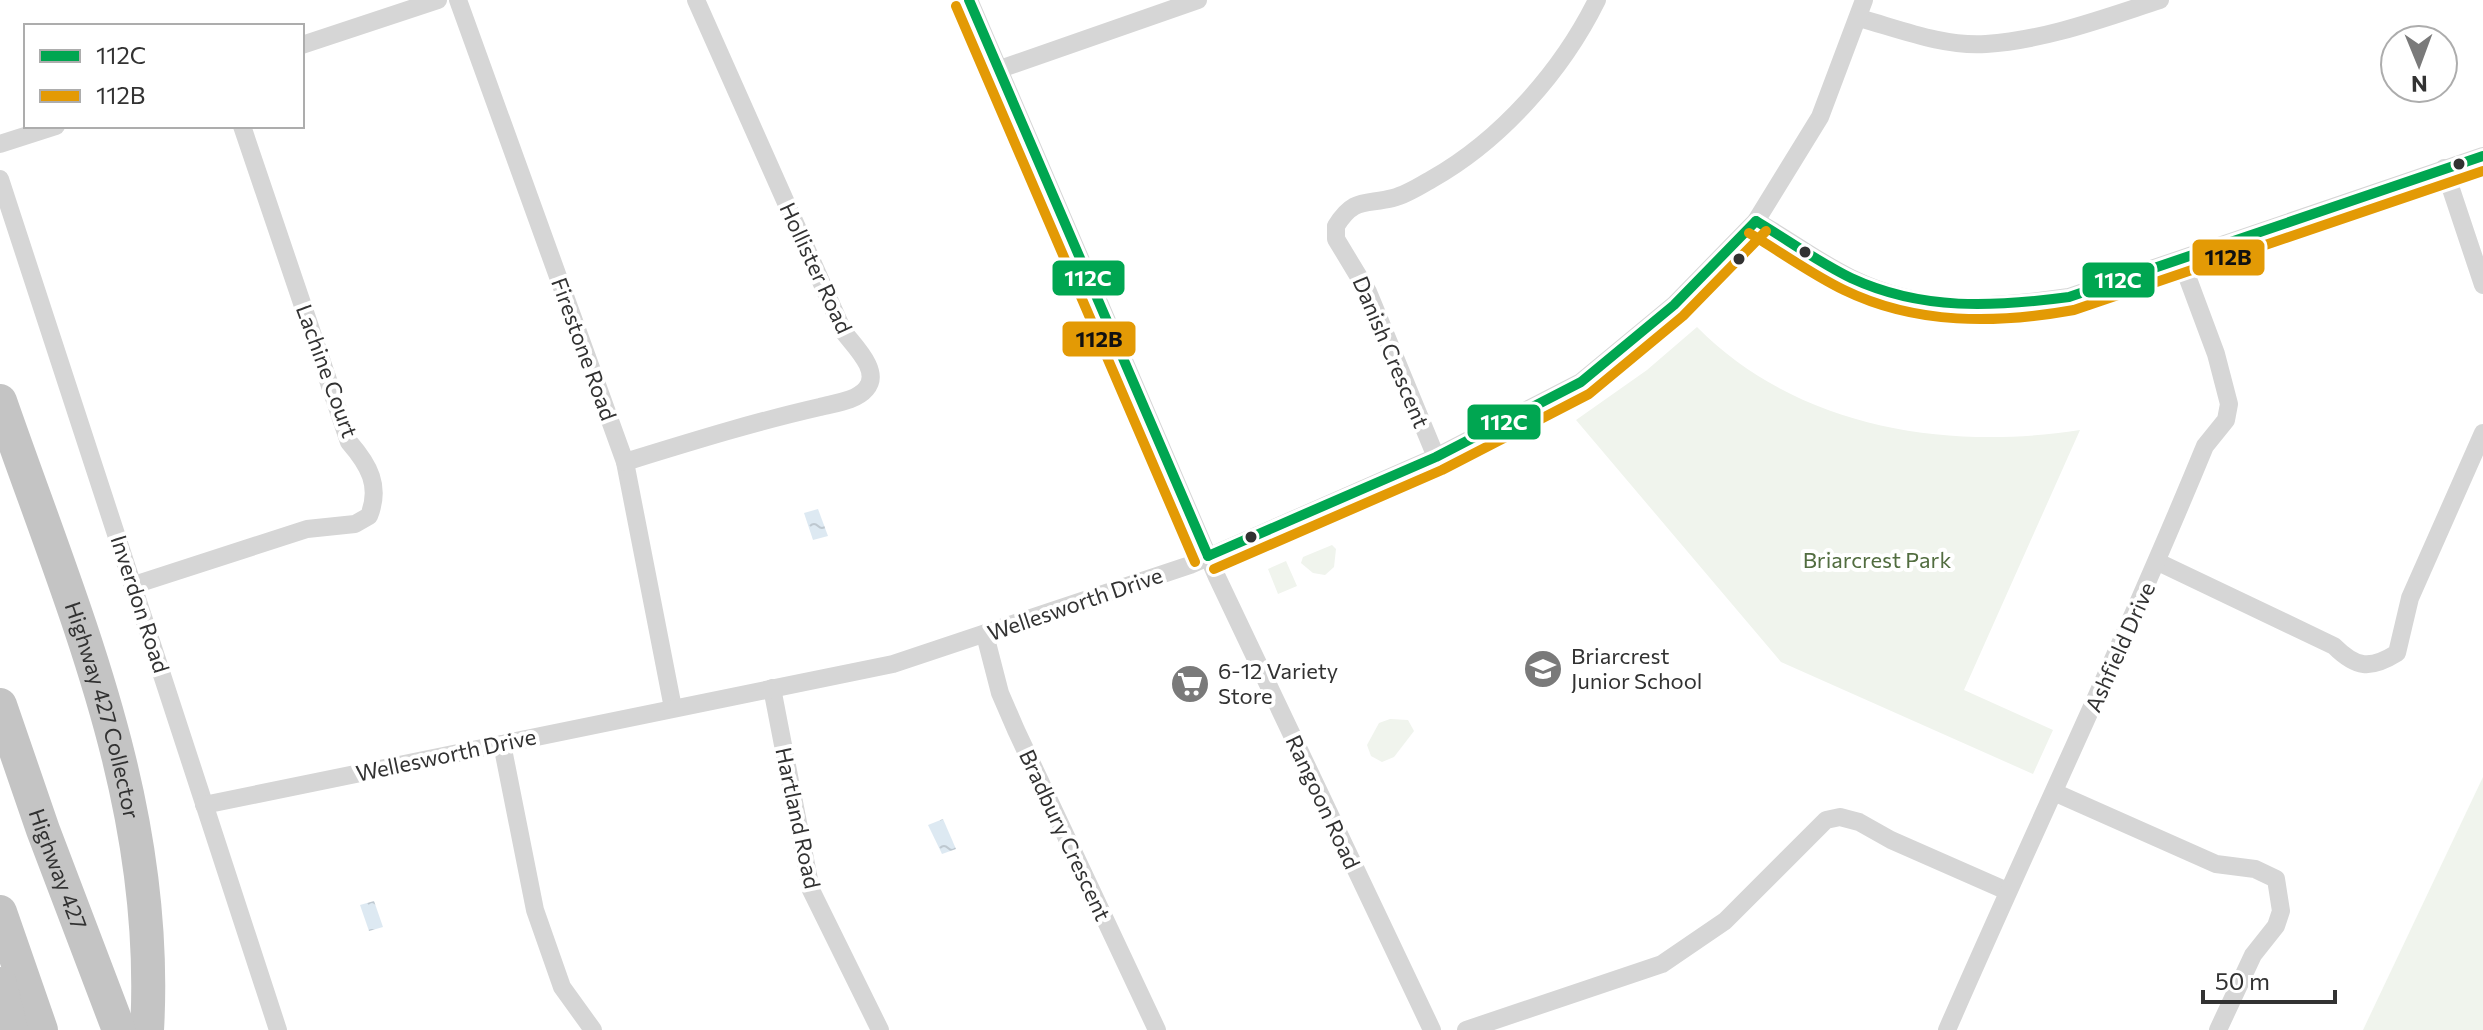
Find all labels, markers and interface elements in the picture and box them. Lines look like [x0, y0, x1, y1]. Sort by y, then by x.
legend [24, 24, 304, 128]
north arrow [2379, 24, 2459, 104]
text: 112C [96, 40, 146, 69]
text: N [2411, 71, 2428, 98]
text: 112B [96, 80, 145, 109]
unlabelled marker [2451, 156, 2467, 172]
street label: Hollister Road [774, 198, 859, 338]
line badge: 112B [2191, 238, 2266, 277]
text: 112B [2205, 243, 2252, 270]
unlabelled marker [1797, 244, 1813, 260]
unlabelled marker [1731, 251, 1747, 267]
line badge: 112C [1051, 259, 1126, 297]
line badge: 112C [2081, 261, 2156, 299]
text: 112C [1064, 264, 1112, 291]
text: 112C [2094, 266, 2142, 293]
street label: Danish Crescent [1347, 272, 1436, 432]
street label: Firestone Road [546, 274, 623, 424]
street label: Lachine Court [291, 300, 364, 441]
line badge: 112B [1061, 320, 1137, 358]
text: 112B [1076, 325, 1123, 352]
line badge: 112C [1466, 403, 1542, 441]
text: 112C [1480, 408, 1528, 435]
unlabelled marker [1243, 529, 1259, 545]
street label: Inverdon Road [105, 531, 175, 676]
park label: Briarcrest Park [1803, 546, 1951, 573]
street label: Wellesworth Drive [984, 561, 1166, 646]
street label: Ashfield Drive [2079, 578, 2160, 716]
street label: Highway 427 Collector [60, 598, 146, 821]
place label: Briarcrest Junior School [1571, 642, 1702, 694]
school or university icon: Briarcrest Junior School [1522, 648, 1564, 690]
place label: 6-12 Variety Store [1218, 657, 1338, 709]
supermarket icon: 6-12 Variety Store [1169, 663, 1211, 705]
street label: Wellesworth Drive [353, 722, 538, 787]
street label: Rangoon Road [1281, 730, 1366, 873]
street label: Hartland Road [770, 745, 827, 891]
street label: Bradbury Crescent [1014, 745, 1117, 925]
street label: Highway 427 [24, 805, 94, 933]
scale bar [2203, 954, 2335, 1004]
text: 50 m [2215, 966, 2270, 995]

